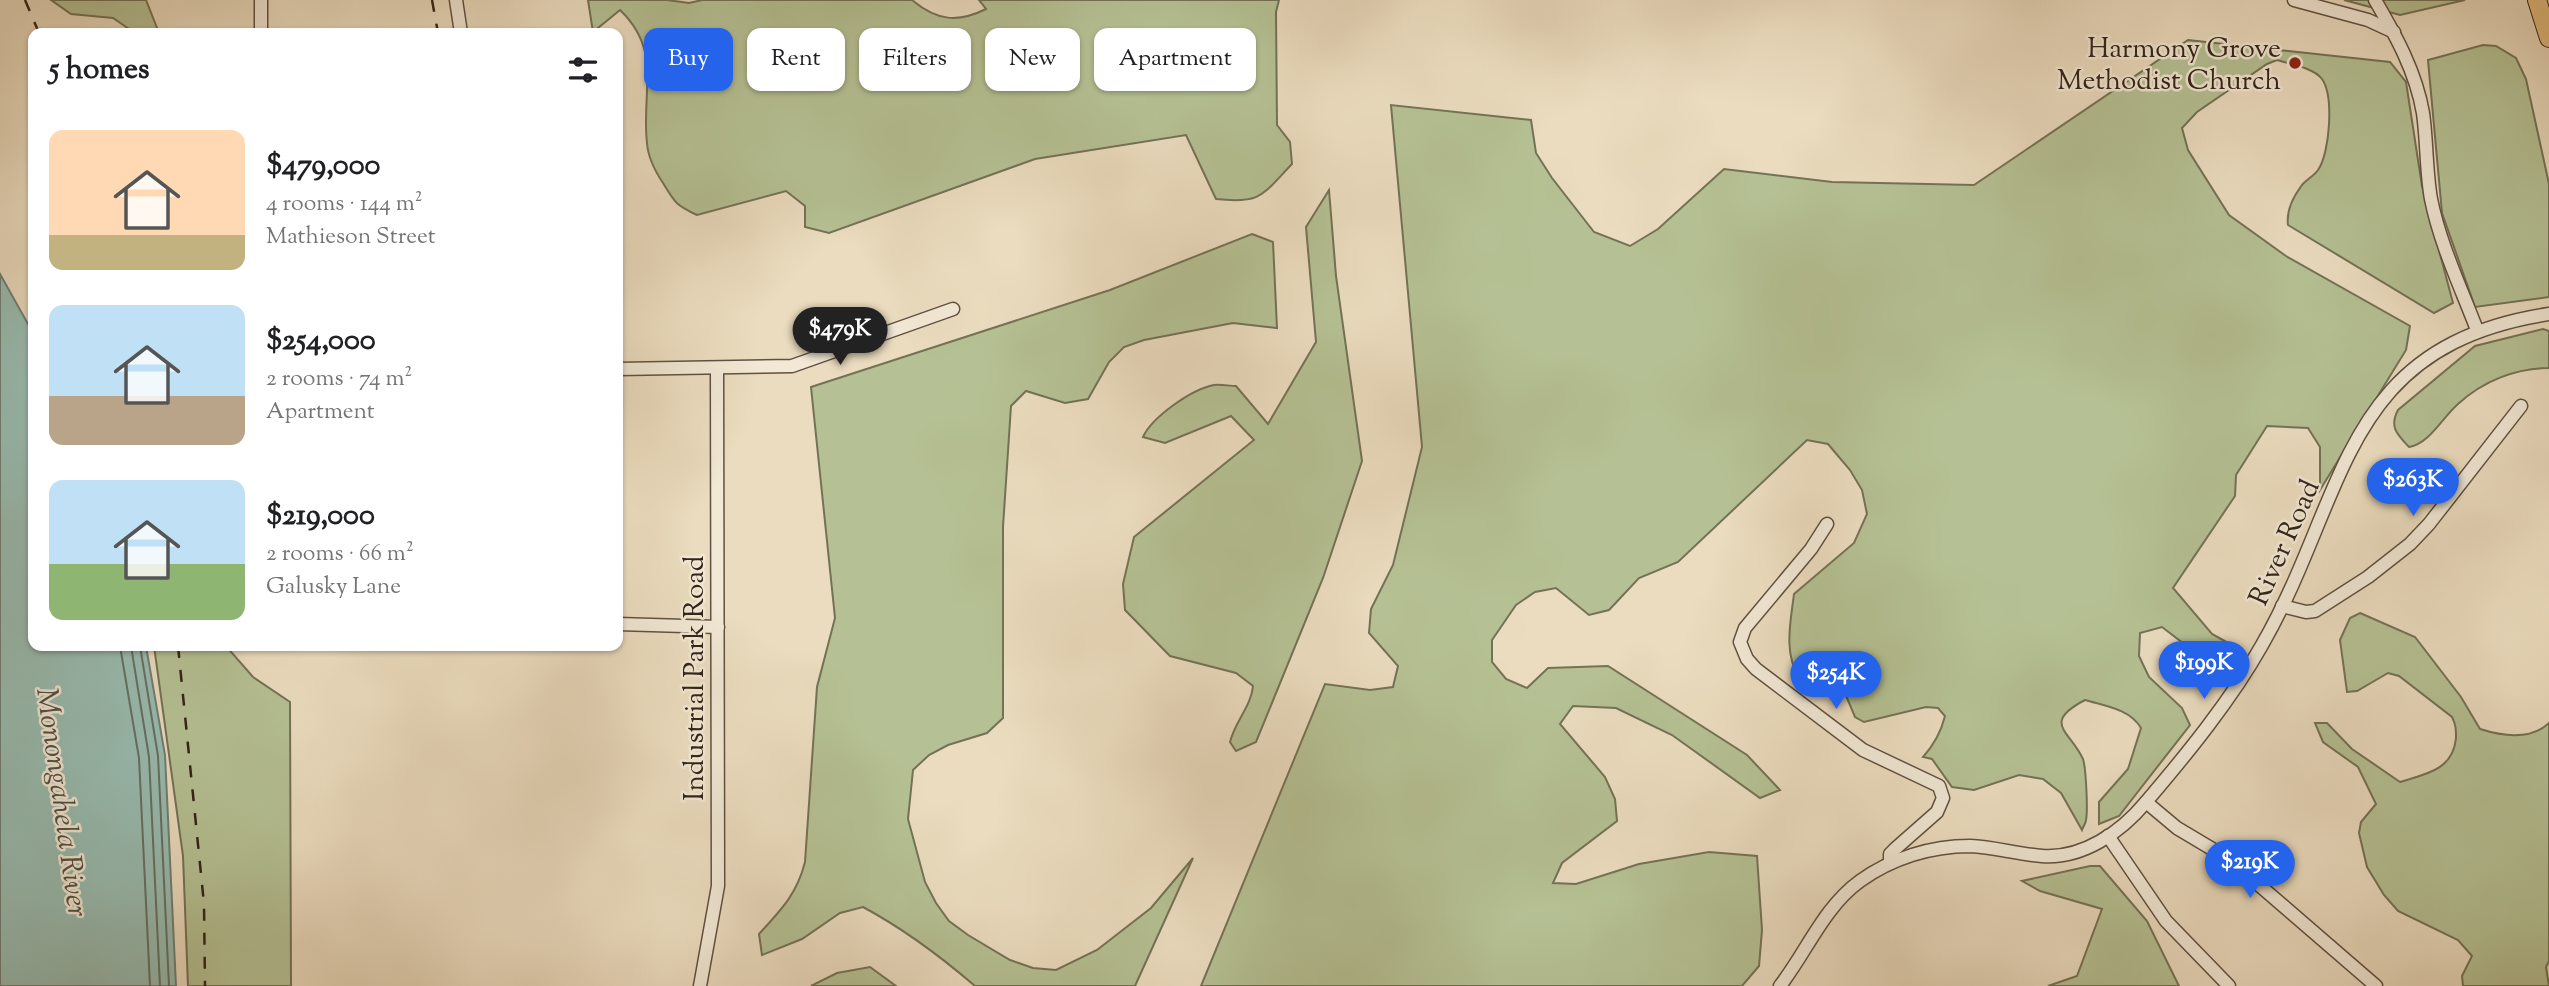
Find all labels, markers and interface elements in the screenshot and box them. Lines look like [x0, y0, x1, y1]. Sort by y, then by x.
chip: Buy [644, 28, 733, 91]
chip: Rent [747, 28, 845, 91]
chip: Filters [859, 28, 971, 91]
chip: New [985, 28, 1080, 91]
chip: Apartment [1094, 28, 1256, 91]
place label: Harmony Grove Methodist Church [2057, 30, 2281, 102]
text: 5 homes [49, 49, 150, 92]
icon: filters [564, 51, 602, 89]
marker: Harmony Grove Methodist Church [2287, 55, 2303, 71]
text: $479,000 [266, 145, 380, 188]
icon: home [105, 158, 189, 242]
text: 4 rooms · 144 m² [266, 188, 423, 221]
text: Mathieson Street [266, 221, 436, 254]
pin: $479K [791, 308, 889, 367]
text: $479K [809, 313, 871, 346]
text: $254,000 [266, 320, 376, 363]
icon: home [105, 333, 189, 417]
text: 2 rooms · 74 m² [266, 363, 412, 396]
text: Apartment [266, 396, 375, 429]
pin: $263K [2364, 458, 2462, 518]
text: $263K [2383, 464, 2443, 497]
street label: River Road [2240, 474, 2331, 613]
text: $219,000 [266, 495, 375, 538]
icon: home [105, 508, 189, 592]
text: 2 rooms · 66 m² [266, 538, 414, 571]
street label: Industrial Park Road [676, 555, 716, 801]
text: Galusky Lane [266, 571, 401, 604]
pin: $199K [2155, 642, 2253, 701]
text: $199K [2175, 647, 2233, 680]
pin: $254K [1787, 652, 1885, 711]
text: $254K [1806, 657, 1866, 690]
water label: Monongahela River [23, 685, 98, 920]
pin: $219K [2201, 841, 2299, 900]
text: $219K [2221, 846, 2279, 879]

